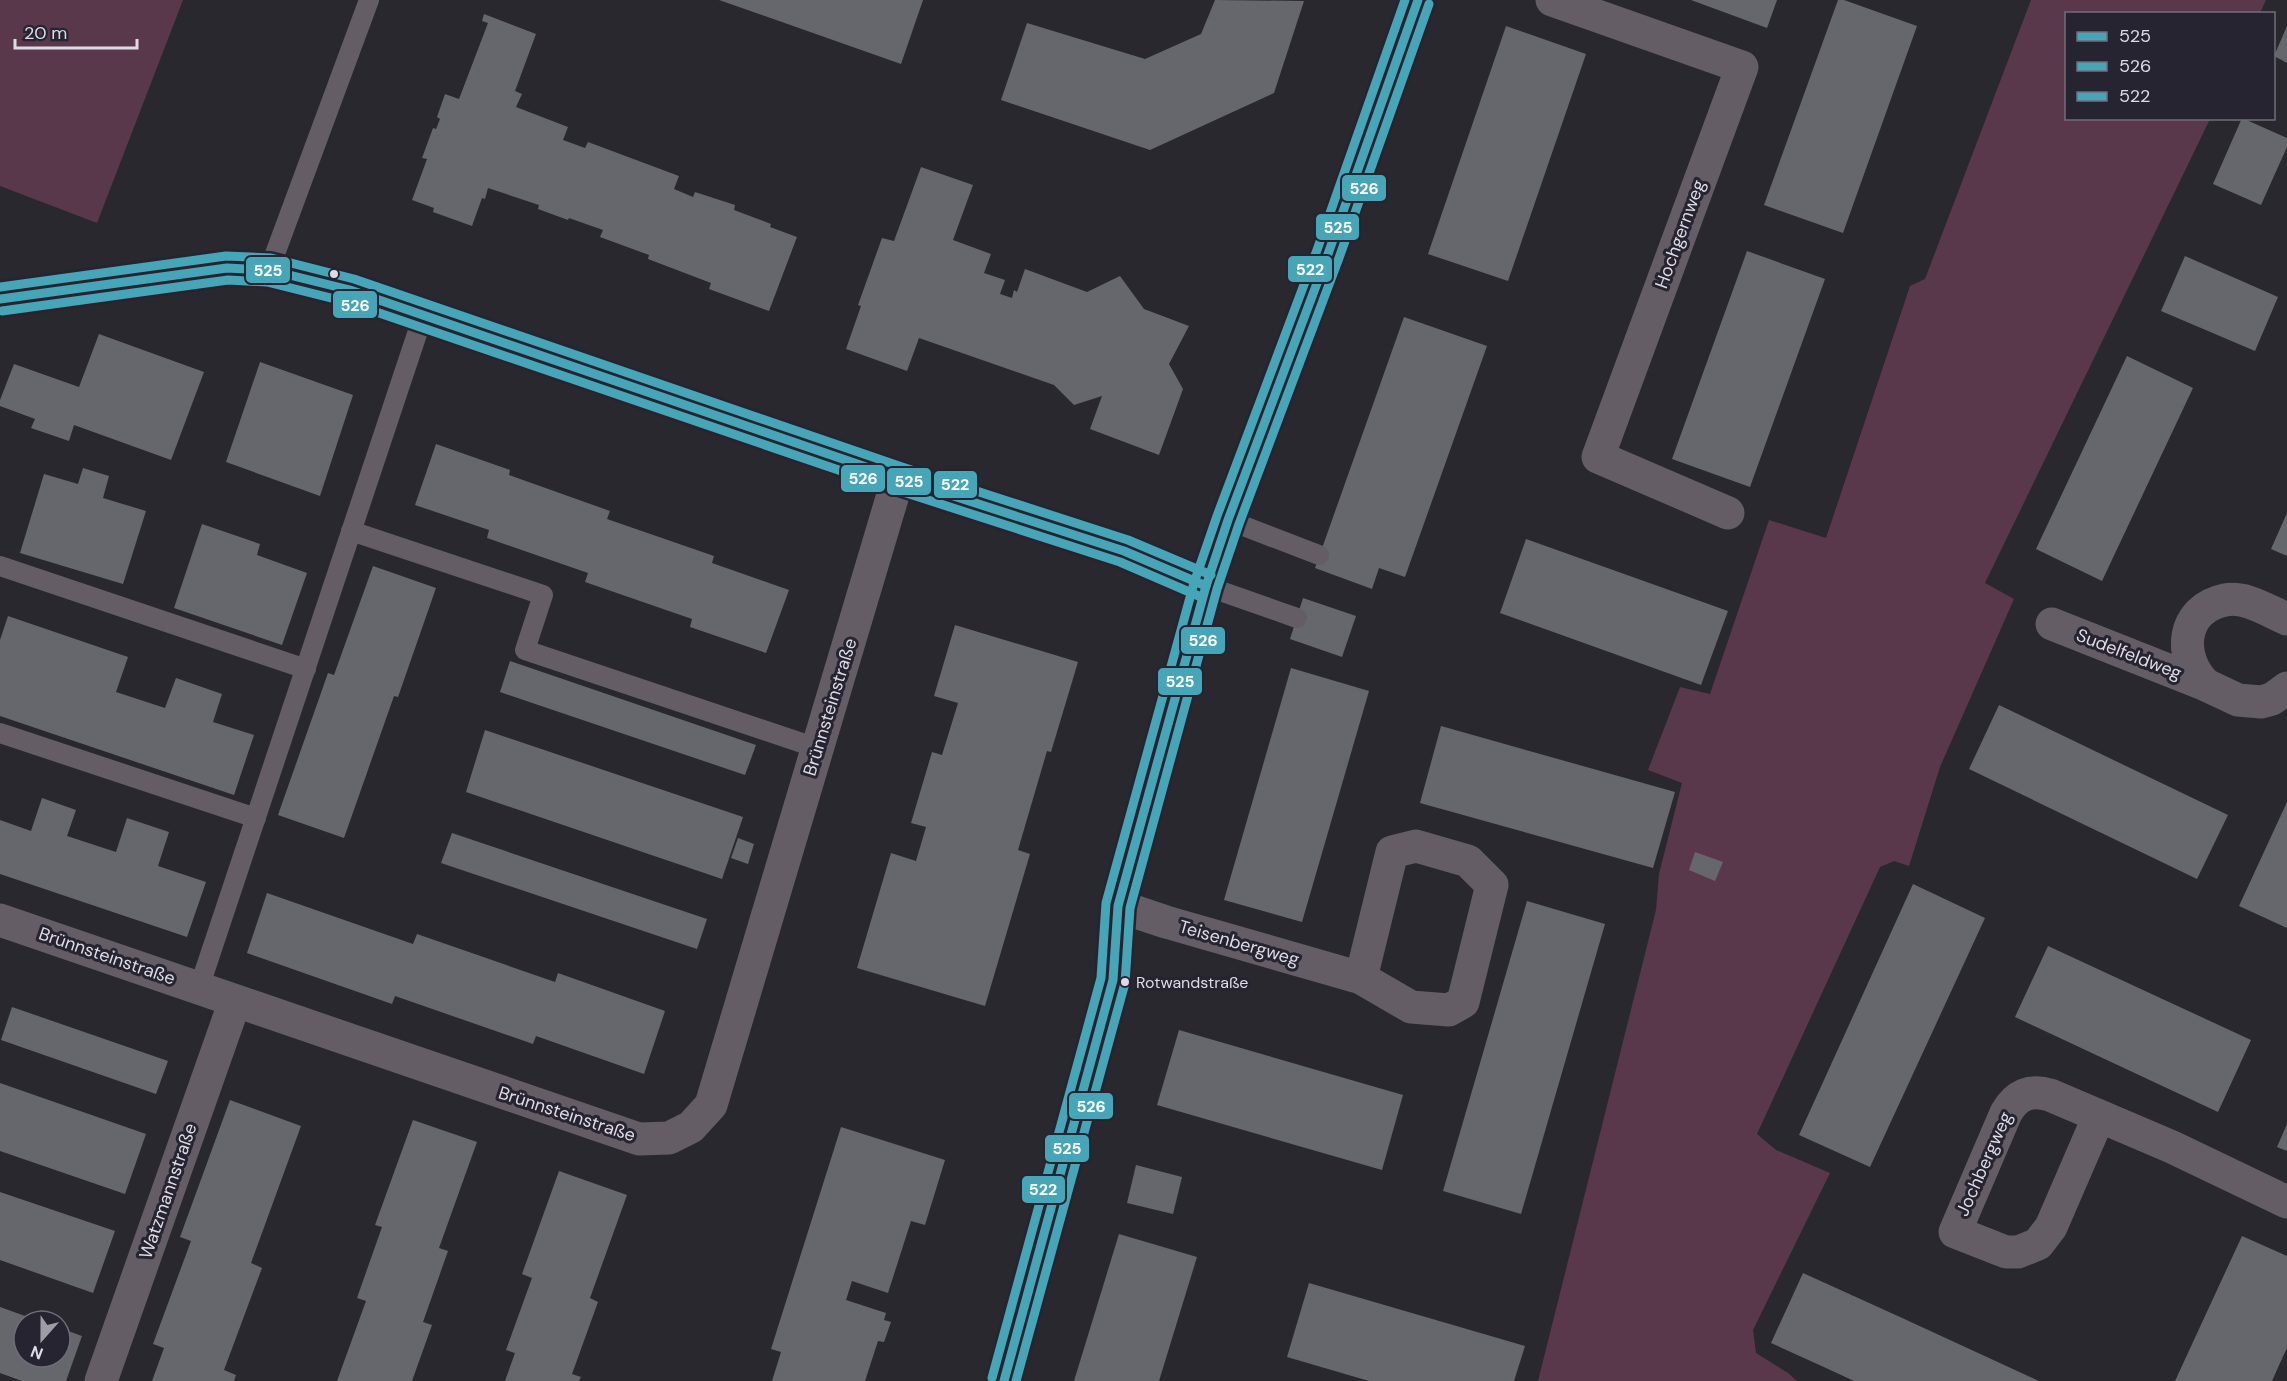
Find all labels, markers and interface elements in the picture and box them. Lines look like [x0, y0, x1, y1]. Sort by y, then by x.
scale bar [15, 12, 136, 50]
legend [2065, 12, 2275, 120]
text: 20 m [24, 21, 67, 45]
text: 525 [2119, 24, 2151, 48]
text: 526 [2119, 54, 2151, 78]
text: 522 [2119, 84, 2150, 108]
line badge: 526 [1341, 174, 1387, 202]
street label: Hochgernweg [1649, 176, 1711, 292]
text: 526 [1349, 178, 1379, 199]
line badge: 525 [1315, 213, 1360, 241]
text: 525 [1323, 217, 1353, 238]
line badge: 522 [1287, 255, 1333, 283]
line badge: 525 [245, 256, 291, 284]
text: 522 [1296, 259, 1324, 280]
text: 525 [253, 260, 283, 281]
unlabelled marker [328, 268, 340, 280]
line badge: 526 [332, 290, 378, 319]
text: 526 [340, 295, 370, 316]
line badge: 526 [840, 464, 886, 493]
line badge: 525 [886, 467, 932, 496]
text: 526 [848, 468, 878, 489]
line badge: 522 [933, 470, 978, 499]
text: 525 [894, 471, 924, 492]
text: 522 [941, 474, 969, 495]
street label: Sudelfeldweg [2073, 623, 2185, 685]
line badge: 526 [1180, 626, 1226, 655]
text: 526 [1188, 630, 1218, 651]
street label: Brünnsteinstraße [798, 635, 862, 779]
line badge: 525 [1157, 667, 1203, 696]
text: 525 [1165, 671, 1195, 692]
street label: Teisenbergweg [1176, 914, 1302, 972]
street label: Brünnsteinstraße [36, 921, 178, 991]
place label: Rotwandstraße [1136, 972, 1248, 993]
marker: Rotwandstraße [1119, 976, 1131, 988]
street label: Brünnsteinstraße [495, 1081, 639, 1147]
line badge: 526 [1068, 1092, 1114, 1120]
text: 526 [1076, 1096, 1106, 1117]
street label: Jochbergweg [1950, 1108, 2018, 1220]
street label: Watzmannstraße [134, 1120, 202, 1262]
line badge: 525 [1044, 1134, 1090, 1163]
text: 525 [1052, 1138, 1082, 1159]
line badge: 522 [1021, 1175, 1066, 1204]
text: 522 [1029, 1179, 1057, 1200]
north arrow [12, 1309, 72, 1369]
text: N [28, 1341, 46, 1364]

